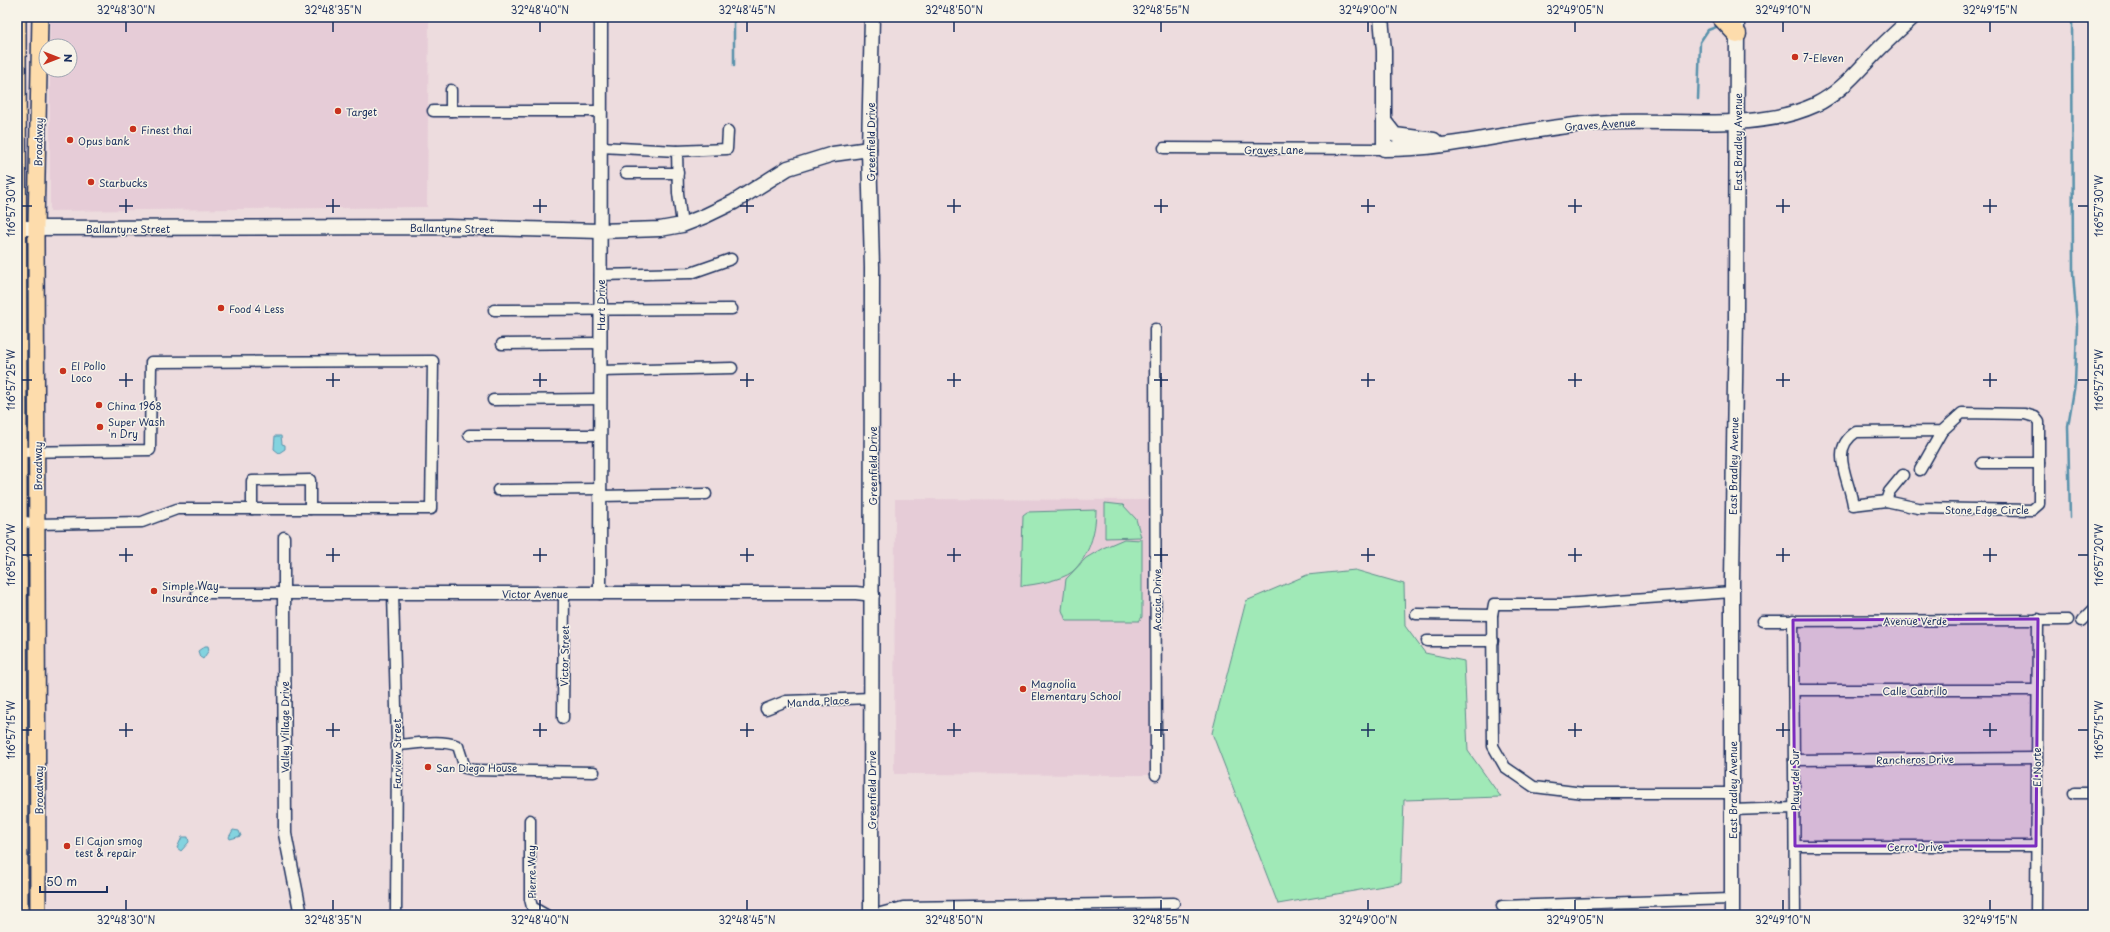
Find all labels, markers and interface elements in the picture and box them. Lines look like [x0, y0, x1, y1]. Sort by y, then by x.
text: 32°48'30"N [97, 2, 155, 17]
text: 32°48'35"N [304, 2, 362, 17]
text: 32°48'40"N [511, 2, 569, 17]
text: 32°48'45"N [718, 2, 776, 17]
text: 32°48'50"N [925, 2, 983, 17]
text: 32°48'55"N [1132, 2, 1190, 17]
text: 32°49'00"N [1339, 2, 1397, 17]
text: 32°49'05"N [1546, 2, 1604, 17]
text: 32°49'10"N [1755, 2, 1811, 17]
text: 32°49'15"N [1962, 2, 2018, 17]
north arrow [38, 38, 78, 78]
place label: 7-Eleven [1803, 50, 1844, 65]
marker: 7-Eleven [1790, 52, 1800, 62]
text: N [60, 54, 77, 63]
street label: East Bradley Avenue [1730, 92, 1745, 191]
street label: Greenfield Drive [863, 102, 878, 182]
place label: Target [346, 104, 377, 119]
marker: Target [333, 106, 343, 116]
street label: Graves Avenue [1564, 114, 1637, 134]
street label: Broadway [30, 117, 47, 167]
place label: Finest thai [141, 122, 192, 137]
marker: Finest thai [128, 124, 138, 134]
place label: Opus bank [78, 133, 129, 148]
marker: Opus bank [65, 135, 75, 145]
street label: Graves Lane [1244, 142, 1304, 157]
text: 116°57'30"W [3, 174, 18, 237]
text: 116°57'30"W [2091, 174, 2106, 237]
place label: Starbucks [99, 175, 148, 190]
marker: Starbucks [86, 177, 96, 187]
street label: Ballantyne Street [410, 220, 494, 236]
street label: Ballantyne Street [86, 221, 170, 236]
street label: Hart Drive [593, 279, 608, 331]
place label: Food 4 Less [229, 301, 285, 316]
marker: Food 4 Less [216, 303, 226, 313]
text: 116°57'25"W [3, 349, 18, 411]
text: 116°57'25"W [2091, 349, 2106, 411]
place label: El Pollo Loco [71, 358, 106, 385]
marker: El Pollo Loco [58, 366, 68, 376]
place label: China 1968 [107, 398, 162, 413]
marker: China 1968 [94, 400, 104, 410]
place label: Super Wash 'n Dry [108, 414, 165, 441]
street label: East Bradley Avenue [1725, 416, 1741, 515]
marker: Super Wash 'n Dry [95, 422, 105, 432]
street label: Greenfield Drive [865, 426, 880, 506]
street label: Broadway [30, 442, 46, 490]
street label: Stone Edge Circle [1945, 502, 2030, 517]
text: 116°57'20"W [3, 523, 18, 586]
text: 116°57'20"W [2091, 523, 2106, 586]
street label: Acacia Drive [1149, 568, 1164, 631]
place label: Simple Way Insurance [162, 578, 219, 605]
marker: Simple Way Insurance [149, 586, 159, 596]
street label: Victor Avenue [502, 586, 569, 601]
street label: Avenue Verde [1883, 613, 1947, 628]
street label: Victor Street [556, 625, 572, 687]
place label: Magnolia Elementary School [1031, 676, 1121, 703]
street label: Valley Village Drive [277, 681, 293, 773]
street label: Calle Cabrillo [1883, 683, 1948, 698]
marker: Magnolia Elementary School [1018, 684, 1028, 694]
street label: Manda Place [786, 692, 850, 710]
text: 116°57'15"W [3, 700, 18, 760]
text: 116°57'15"W [2091, 700, 2106, 760]
street label: Farview Street [389, 719, 404, 789]
street label: East Bradley Avenue [1725, 740, 1740, 839]
street label: El Norte [2029, 747, 2044, 787]
street label: Playa del Sur [1787, 749, 1803, 811]
street label: Greenfield Drive [864, 750, 879, 830]
street label: Rancheros Drive [1876, 751, 1954, 767]
place label: San Diego House [436, 760, 518, 775]
marker: San Diego House [423, 762, 433, 772]
street label: Broadway [31, 766, 47, 814]
place label: El Cajon smog test & repair [75, 833, 142, 860]
street label: Cerro Drive [1887, 839, 1943, 854]
marker: El Cajon smog test & repair [62, 841, 72, 851]
street label: Pierre Way [523, 845, 539, 899]
scale bar [40, 868, 107, 894]
text: 50 m [46, 872, 77, 890]
text: 32°48'30"N [97, 912, 155, 927]
text: 32°48'35"N [304, 912, 362, 927]
text: 32°48'40"N [511, 912, 569, 927]
text: 32°48'45"N [718, 912, 776, 927]
text: 32°48'50"N [925, 912, 983, 927]
text: 32°48'55"N [1132, 912, 1190, 927]
text: 32°49'00"N [1339, 912, 1397, 927]
text: 32°49'05"N [1546, 912, 1604, 927]
text: 32°49'10"N [1755, 912, 1811, 927]
text: 32°49'15"N [1962, 912, 2018, 927]

